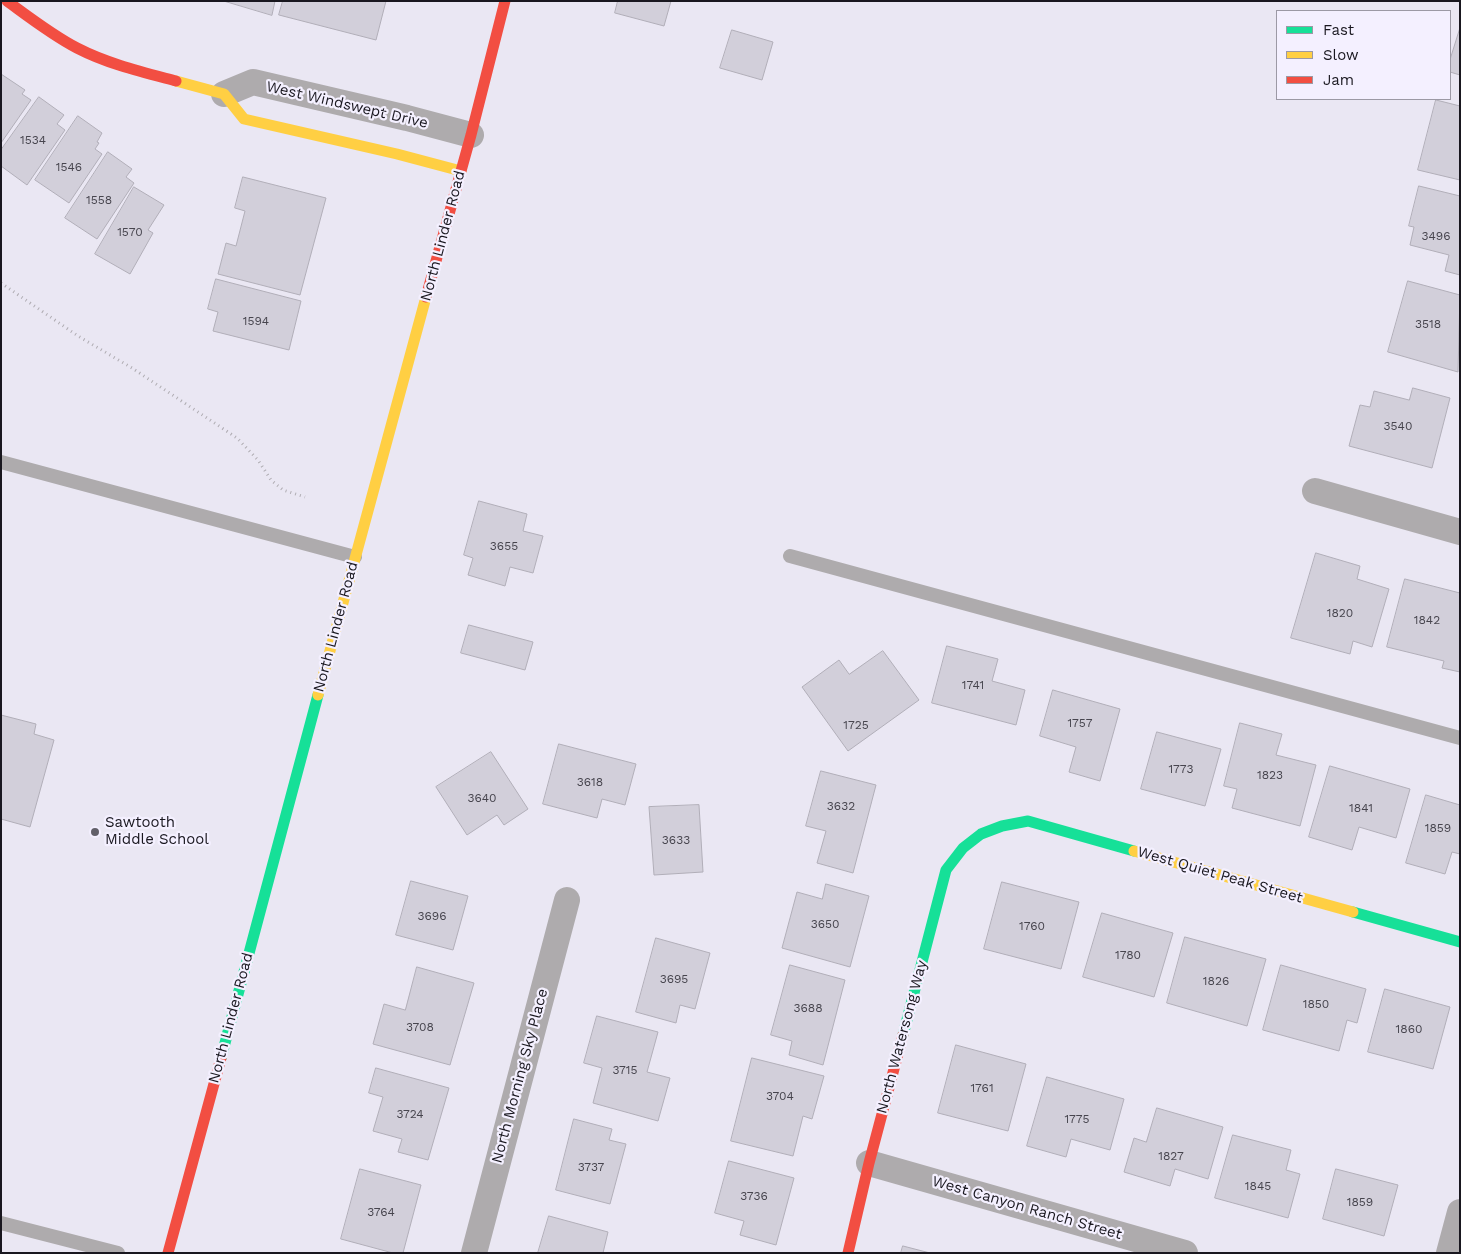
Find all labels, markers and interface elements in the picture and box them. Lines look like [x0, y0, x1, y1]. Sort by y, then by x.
legend [1276, 10, 1451, 100]
text: Fast [1323, 21, 1354, 39]
text: Slow [1323, 46, 1359, 64]
text: Jam [1323, 71, 1354, 89]
street label: West Windswept Drive [264, 78, 430, 132]
house number: 1534 [20, 133, 46, 147]
house number: 1546 [56, 160, 82, 174]
street label: North Linder Road [417, 169, 469, 303]
house number: 1558 [86, 193, 112, 207]
house number: 1570 [117, 225, 143, 239]
house number: 3496 [1421, 229, 1451, 243]
house number: 1594 [243, 314, 269, 328]
house number: 3518 [1415, 317, 1441, 331]
house number: 3540 [1384, 419, 1412, 433]
house number: 3655 [490, 539, 518, 553]
street label: North Linder Road [310, 560, 362, 694]
house number: 1820 [1327, 606, 1353, 620]
house number: 1842 [1414, 613, 1440, 627]
house number: 1741 [962, 678, 984, 692]
house number: 1757 [1067, 716, 1093, 730]
house number: 1725 [843, 718, 869, 732]
house number: 1773 [1168, 762, 1194, 776]
house number: 1823 [1257, 768, 1283, 782]
house number: 3618 [577, 775, 603, 789]
house number: 3640 [467, 791, 497, 805]
house number: 3632 [827, 799, 855, 813]
house number: 1841 [1349, 801, 1373, 815]
place label: Sawtooth Middle School [105, 814, 209, 849]
house number: 1859 [1425, 821, 1451, 835]
marker: Sawtooth Middle School [89, 826, 101, 838]
house number: 3633 [662, 833, 690, 847]
street label: West Quiet Peak Street [1135, 843, 1305, 907]
house number: 3696 [418, 909, 446, 923]
house number: 3650 [811, 917, 839, 931]
house number: 1760 [1019, 919, 1045, 933]
house number: 1780 [1115, 948, 1141, 962]
street label: North Linder Road [205, 951, 257, 1085]
street label: North Watersong Way [873, 958, 931, 1116]
house number: 3695 [660, 972, 688, 986]
house number: 1826 [1203, 974, 1229, 988]
street label: North Morning Sky Place [488, 987, 552, 1165]
house number: 1850 [1303, 997, 1329, 1011]
house number: 3688 [793, 1001, 823, 1015]
house number: 3708 [406, 1020, 434, 1034]
house number: 1860 [1396, 1022, 1422, 1036]
house number: 3715 [613, 1063, 637, 1077]
house number: 1761 [970, 1081, 994, 1095]
house number: 3704 [766, 1089, 794, 1103]
house number: 3724 [396, 1107, 424, 1121]
house number: 1775 [1064, 1112, 1090, 1126]
house number: 1827 [1158, 1149, 1184, 1163]
house number: 3737 [578, 1160, 604, 1174]
street label: West Canyon Ranch Street [930, 1172, 1124, 1244]
house number: 1845 [1245, 1179, 1271, 1193]
house number: 3736 [740, 1189, 768, 1203]
house number: 1859 [1347, 1195, 1373, 1209]
house number: 3764 [367, 1205, 395, 1219]

